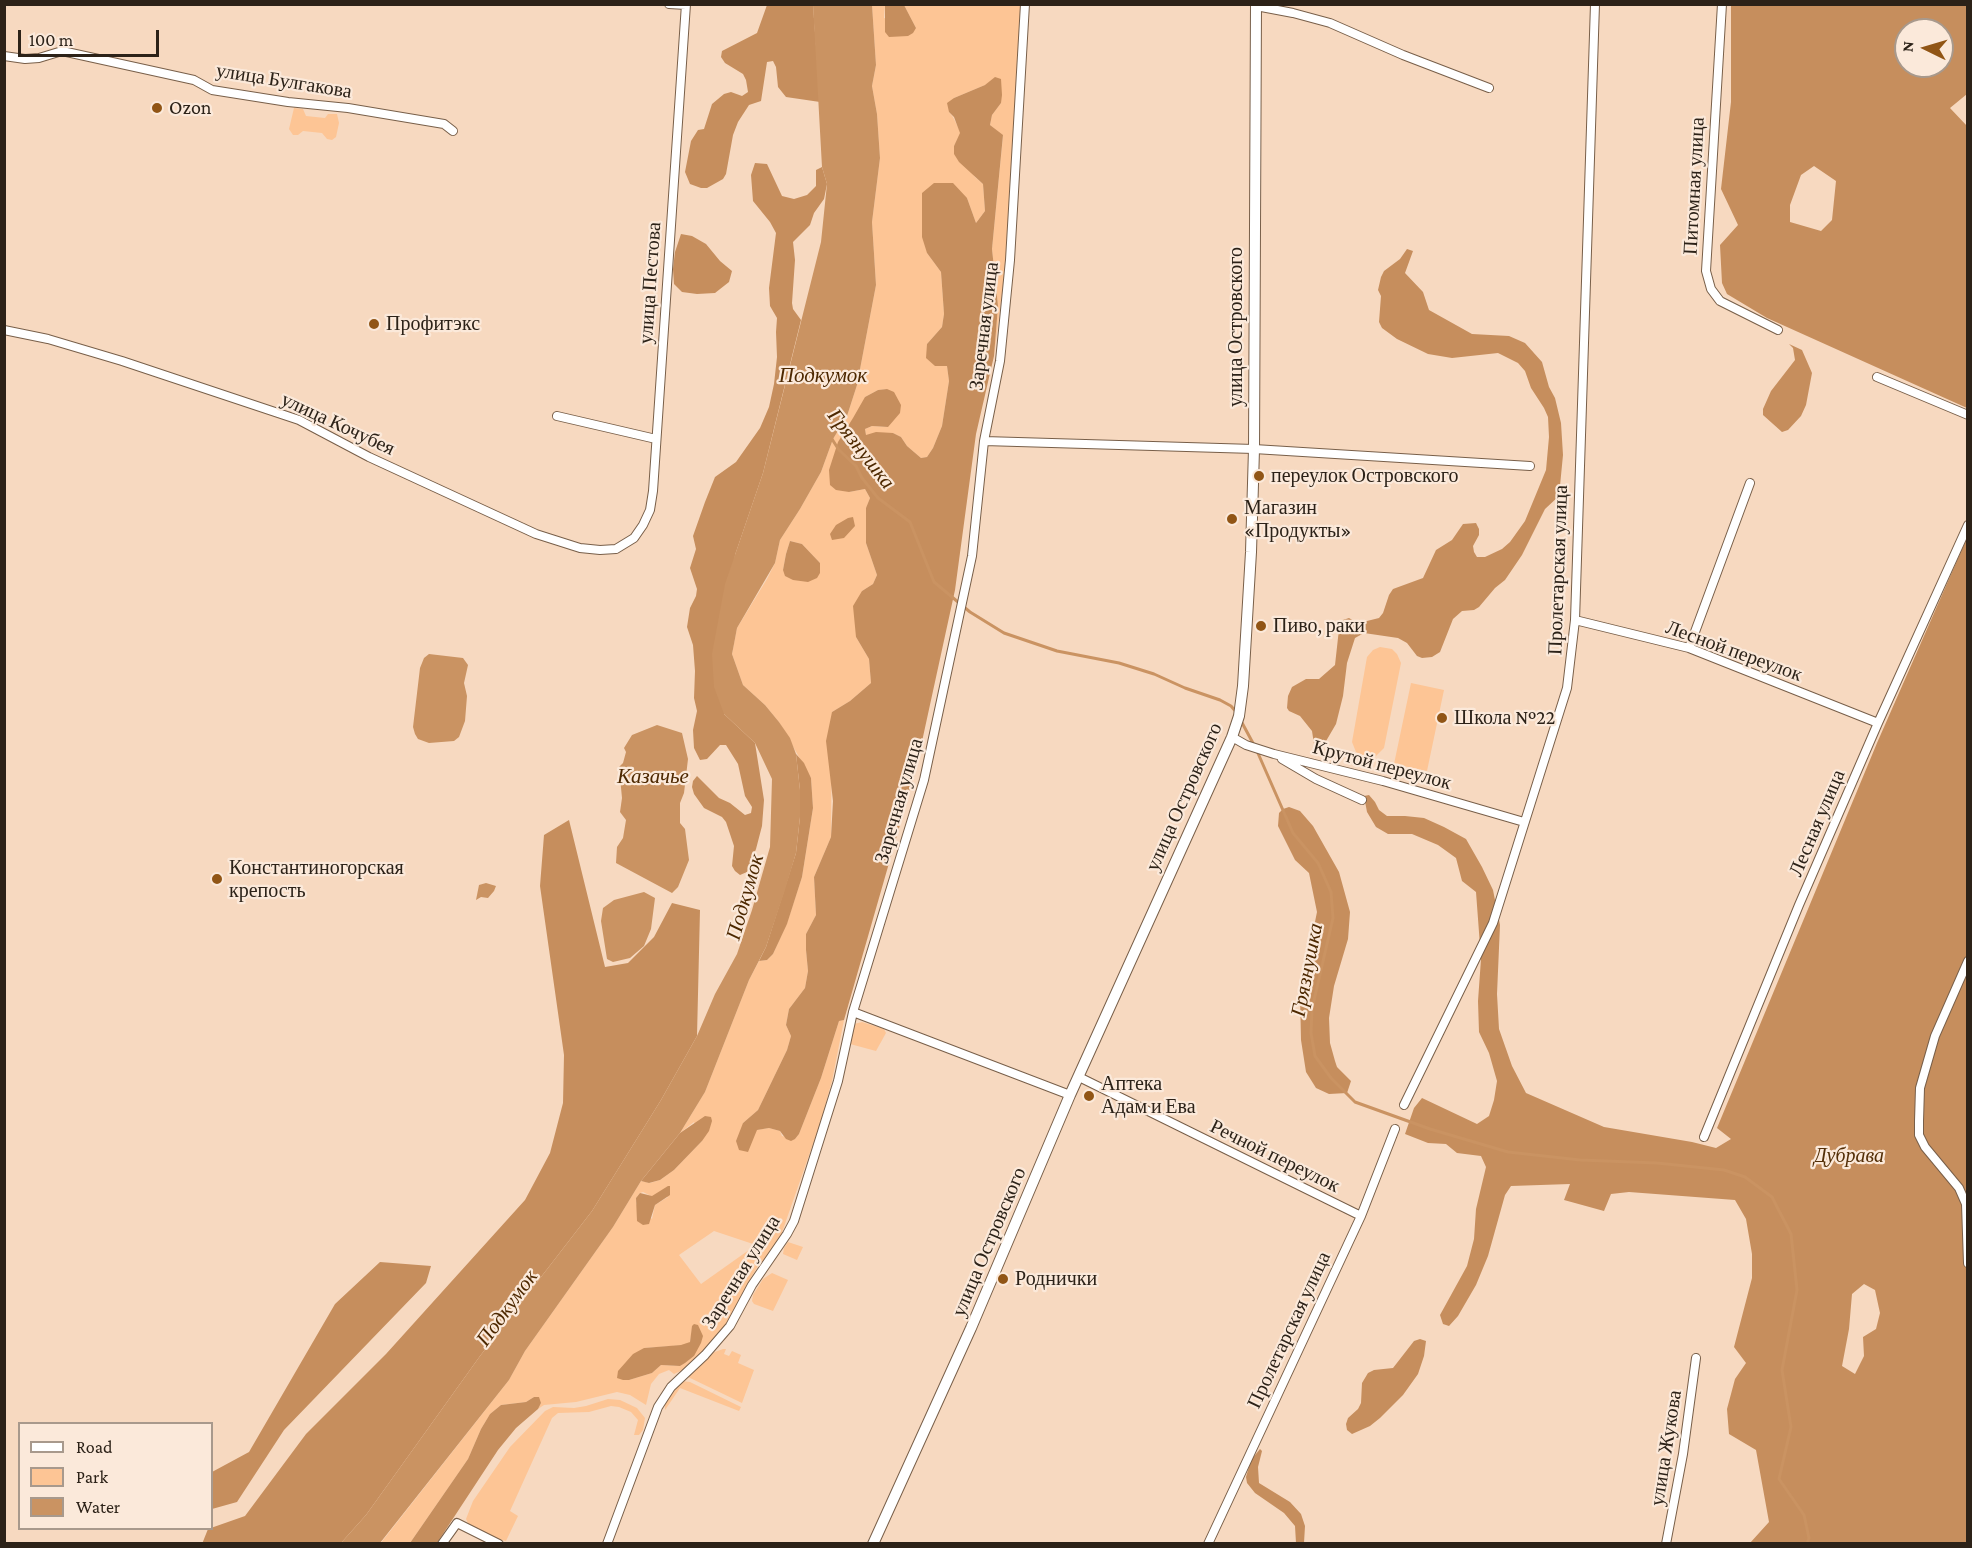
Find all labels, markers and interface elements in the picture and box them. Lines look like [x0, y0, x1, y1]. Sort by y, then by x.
scale bar [21, 18, 162, 56]
north arrow [1894, 18, 1954, 78]
text: 100 m [29, 30, 73, 50]
text: N [1899, 40, 1917, 53]
street label: улица Булгакова [214, 58, 354, 104]
place label: Ozon [169, 96, 212, 120]
marker: Ozon [150, 101, 164, 115]
street label: Питомная улица [1678, 117, 1710, 255]
street label: улица Пестова [634, 221, 666, 345]
street label: улица Островского [1224, 247, 1248, 407]
street label: Заречная улица [964, 260, 1004, 392]
place label: Профитэкс [386, 312, 480, 336]
marker: Профитэкс [367, 317, 381, 331]
water label: Подкумок [779, 363, 867, 389]
street label: улица Кочубея [277, 387, 399, 461]
water label: Грязнушка [822, 404, 900, 494]
place label: переулок Островского [1271, 464, 1458, 488]
marker: переулок Островского [1252, 469, 1266, 483]
street label: Пролетарская улица [1543, 484, 1573, 656]
place label: Магазин «Продукты» [1244, 496, 1351, 543]
marker: Магазин «Продукты» [1225, 512, 1239, 526]
place label: Пиво, раки [1273, 614, 1365, 638]
street label: Лесной переулок [1662, 615, 1806, 687]
marker: Пиво, раки [1254, 619, 1268, 633]
place label: Школа №22 [1454, 706, 1555, 730]
marker: Школа №22 [1435, 711, 1449, 725]
street label: улица Островского [1140, 719, 1228, 875]
street label: Крутой переулок [1310, 735, 1454, 795]
street label: Заречная улица [870, 736, 928, 866]
water label: Казачье [617, 764, 689, 790]
street label: Лесная улица [1784, 766, 1850, 880]
water label: Подкумок [721, 851, 769, 943]
place label: Константиногорская крепость [229, 856, 404, 903]
marker: Константиногорская крепость [210, 872, 224, 886]
water label: Грязнушка [1286, 921, 1328, 1019]
place label: Аптека Адам и Ева [1101, 1072, 1196, 1119]
marker: Аптека Адам и Ева [1082, 1089, 1096, 1103]
street label: Речной переулок [1206, 1114, 1344, 1198]
park label: Дубрава [1814, 1144, 1884, 1168]
street label: улица Островского [947, 1164, 1031, 1320]
street label: Заречная улица [697, 1211, 785, 1333]
street label: Пролетарская улица [1242, 1248, 1336, 1412]
water label: Подкумок [471, 1265, 543, 1351]
place label: Роднички [1015, 1267, 1097, 1291]
marker: Роднички [996, 1272, 1010, 1286]
street label: улица Жукова [1645, 1388, 1687, 1508]
legend [18, 1422, 213, 1530]
text: Road [76, 1437, 113, 1457]
text: Park [76, 1467, 108, 1487]
text: Water [76, 1497, 120, 1517]

